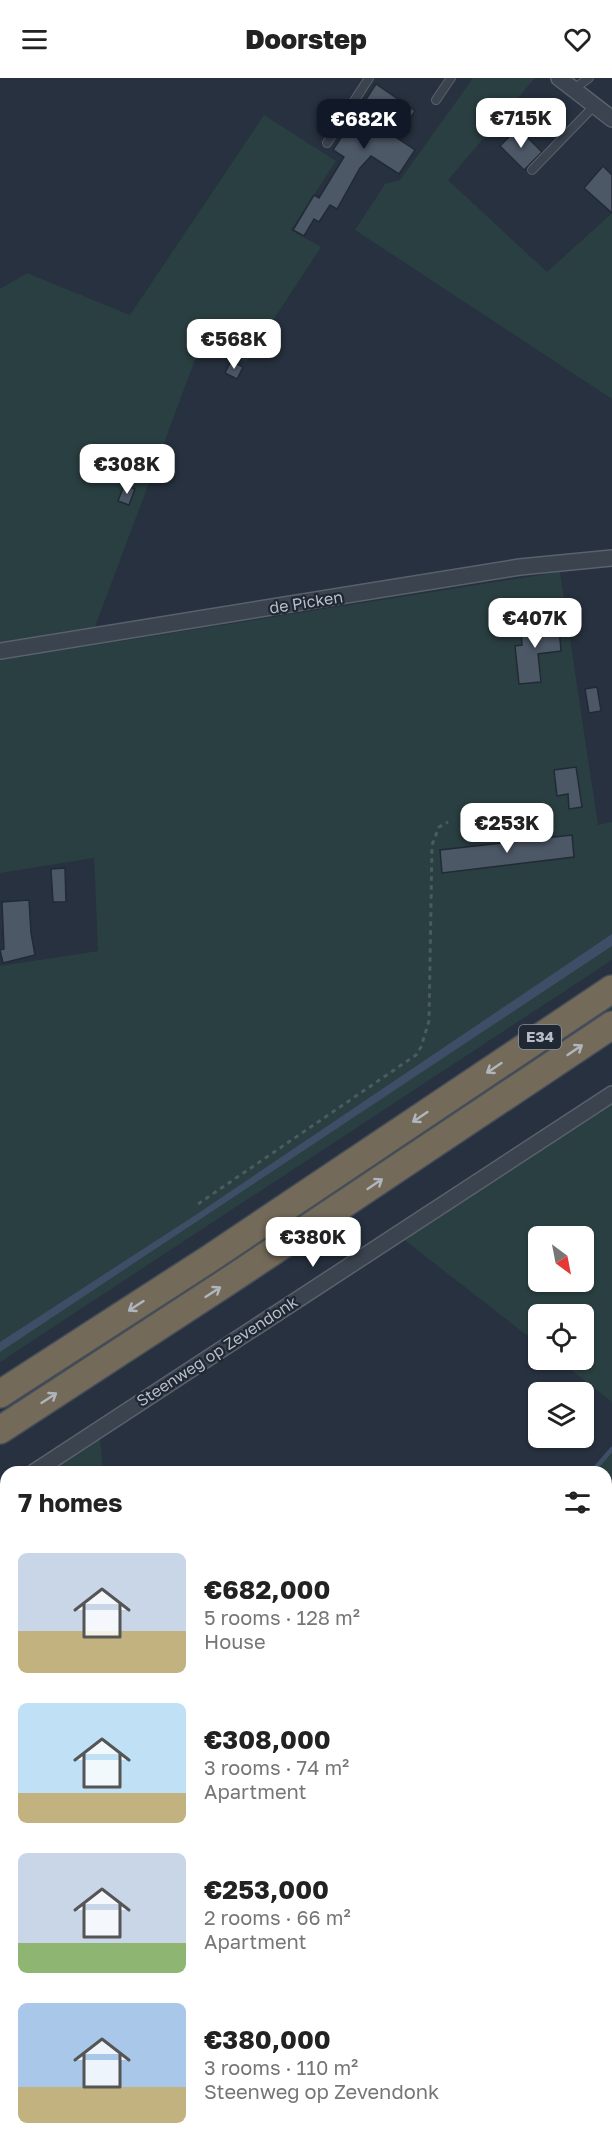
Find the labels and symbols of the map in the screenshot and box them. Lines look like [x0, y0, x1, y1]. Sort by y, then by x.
pin: €715K [479, 98, 563, 149]
pin: €682K [322, 99, 406, 150]
pin: €568K [192, 319, 276, 370]
pin: €308K [85, 444, 169, 495]
street label: de Picken [268, 586, 344, 618]
pin: €407K [493, 598, 577, 649]
pin: €253K [465, 803, 549, 854]
road number: E34 [519, 1025, 561, 1049]
one-way arrow [566, 1044, 583, 1056]
one-way arrow [486, 1062, 502, 1074]
one-way arrow [413, 1111, 429, 1123]
one-way arrow [366, 1178, 383, 1190]
pin: €380K [271, 1217, 355, 1268]
north arrow [528, 1226, 594, 1292]
one-way arrow [204, 1285, 221, 1298]
street label: Steenweg op Zevendonk [133, 1291, 301, 1411]
one-way arrow [127, 1300, 144, 1313]
one-way arrow [40, 1392, 57, 1404]

